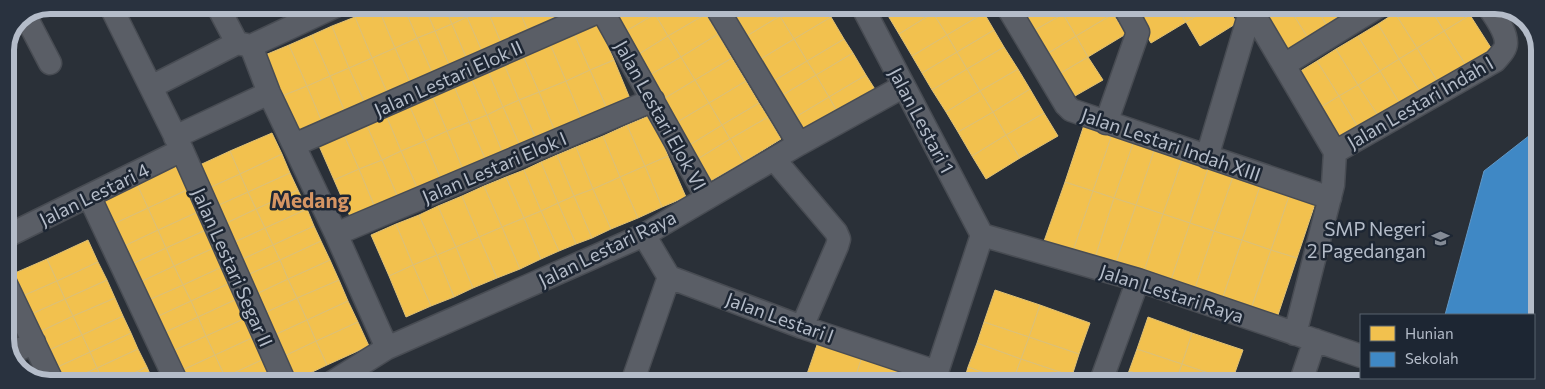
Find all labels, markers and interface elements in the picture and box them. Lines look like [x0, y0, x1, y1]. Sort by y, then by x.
street label: Jalan Lestari Elok II [370, 35, 526, 121]
street label: Jalan Lestari Elok VI [610, 36, 712, 194]
street label: Jalan Lestari Indah I [1343, 51, 1497, 153]
street label: Jalan Lestari 1 [885, 63, 959, 177]
street label: Jalan Lestari Indah XIII [1078, 102, 1264, 186]
street label: Jalan Lestari Elok I [418, 126, 570, 208]
street label: Jalan Lestari 4 [35, 157, 153, 231]
street label: Jalan Lestari Segar II [188, 184, 278, 350]
district label: Medang [271, 187, 350, 212]
street label: Jalan Lestari Raya [535, 205, 679, 291]
place label: SMP Negeri 2 Pagedangan [1307, 217, 1426, 262]
school or university icon: SMP Negeri 2 Pagedangan [1430, 229, 1450, 249]
street label: Jalan Lestari Raya [1097, 259, 1247, 327]
street label: Jalan Lestari I [723, 287, 837, 347]
legend [1360, 314, 1535, 379]
text: Hunian [1405, 324, 1454, 342]
text: Sekolah [1405, 349, 1459, 367]

